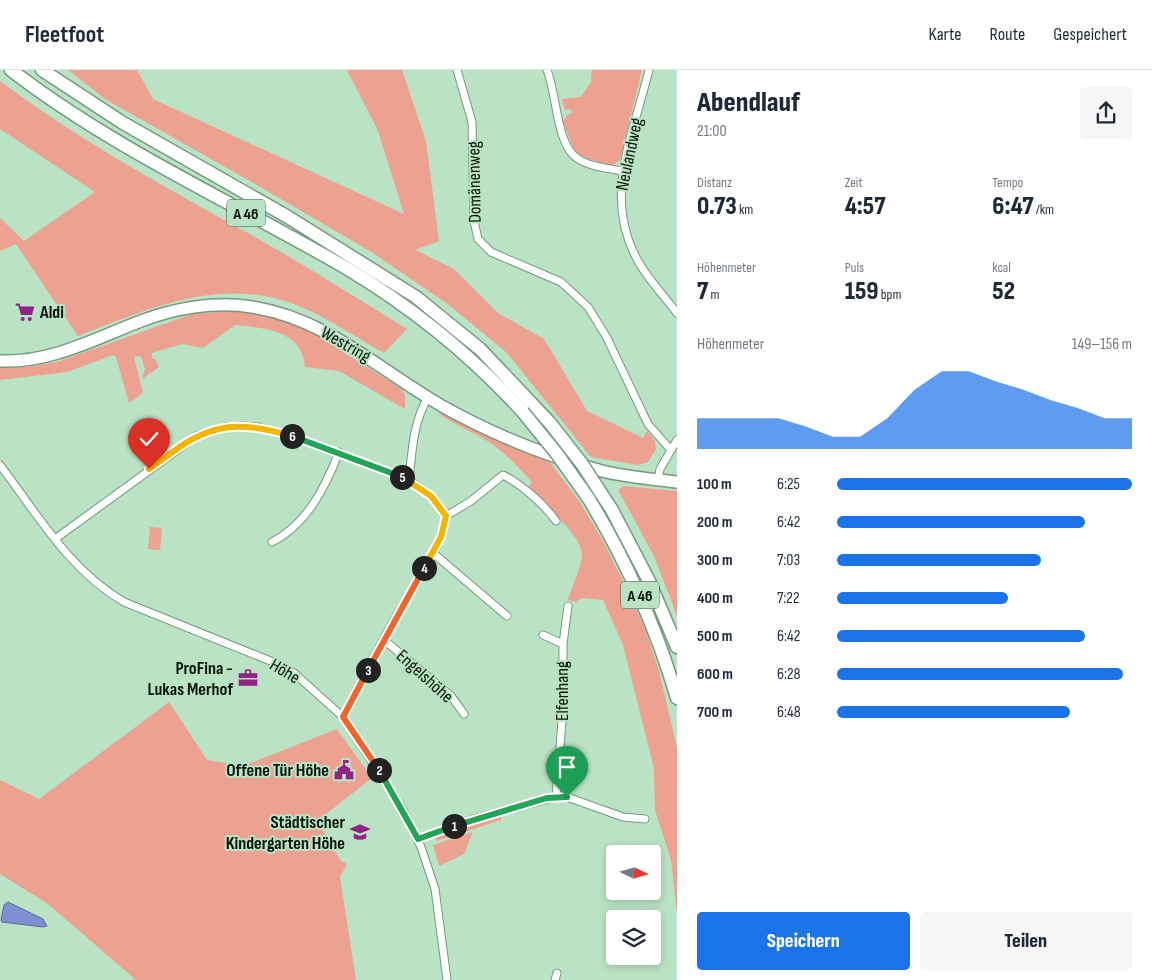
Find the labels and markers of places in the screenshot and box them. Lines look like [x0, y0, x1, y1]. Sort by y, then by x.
supermarket icon: Aldi [14, 301, 36, 323]
place label: Aldi [39, 302, 64, 323]
pin [128, 418, 170, 469]
pin: 6 [280, 424, 304, 448]
pin: 5 [390, 464, 414, 490]
pin: 4 [412, 556, 436, 580]
place label: ProFina - Lukas Merhof [147, 658, 233, 700]
pin: 3 [356, 658, 380, 682]
office icon: ProFina - Lukas Merhof [237, 667, 259, 689]
pin [546, 746, 588, 797]
pin: 2 [366, 758, 392, 782]
public building icon: Offene Tür Höhe [333, 759, 355, 781]
place label: Offene Tür Höhe [226, 760, 329, 781]
place label: Städtischer Kindergarten Höhe [226, 812, 345, 854]
pin: 1 [442, 814, 466, 838]
school or university icon: Städtischer Kindergarten Höhe [349, 821, 371, 843]

